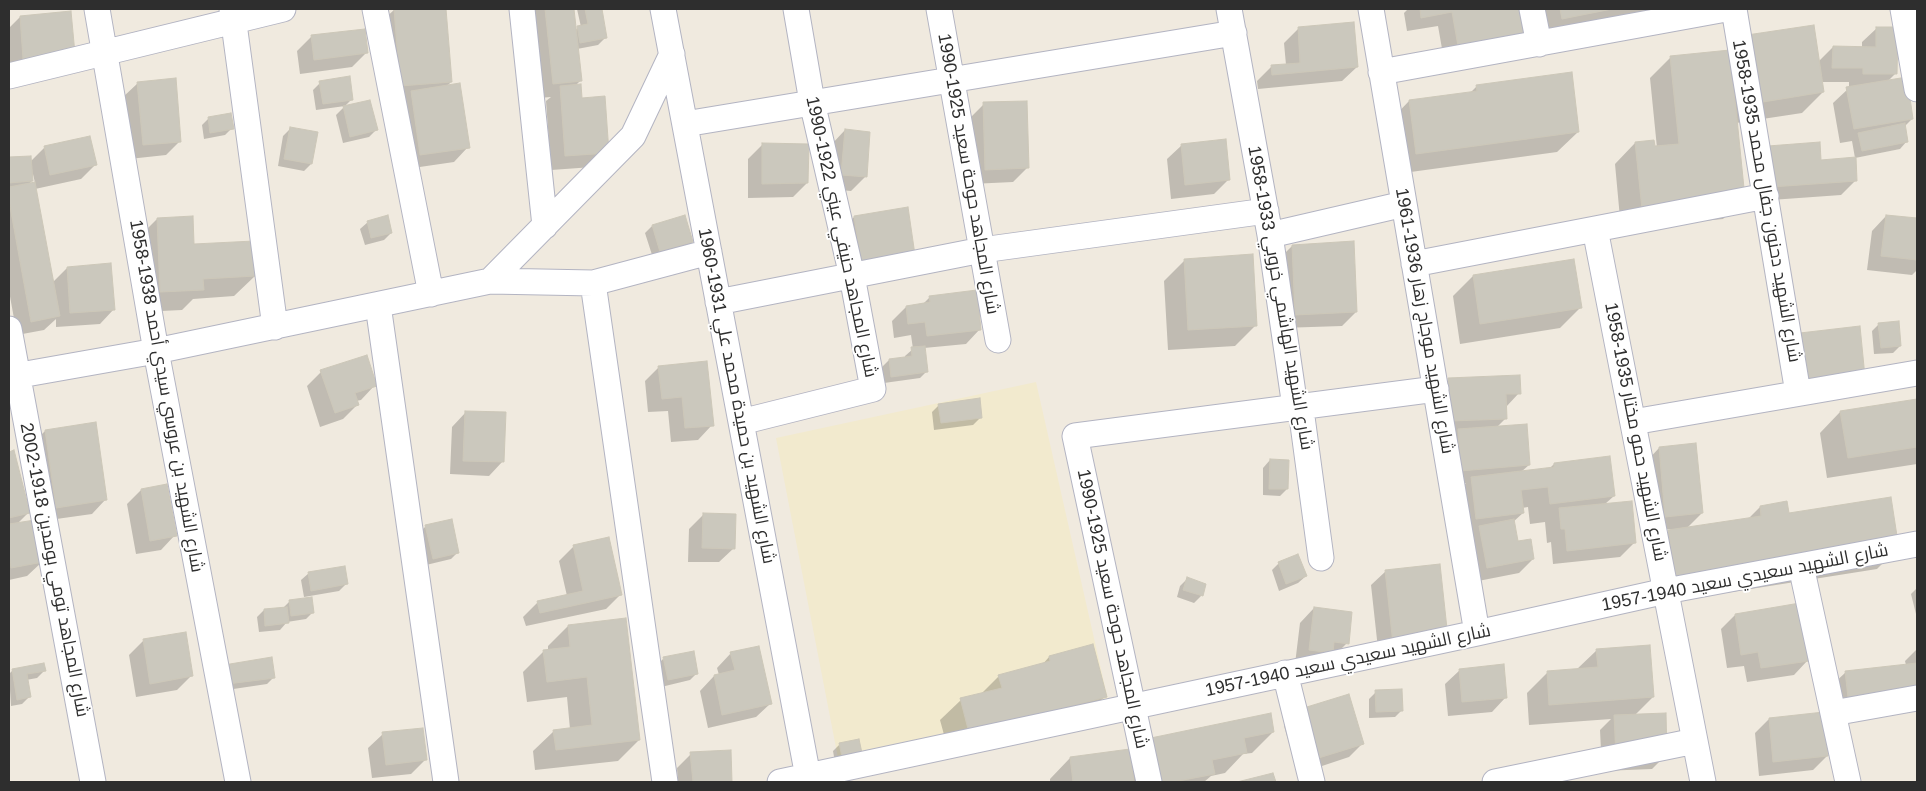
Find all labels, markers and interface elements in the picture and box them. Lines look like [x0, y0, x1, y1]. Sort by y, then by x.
street label: شارع المجاهد حوحة سعيد 1925-1990 [933, 32, 1003, 316]
street label: شارع الشهيد دحنون جفال محمد 1935-1958 [1727, 38, 1805, 364]
street label: شارع المجاهد حنيفي عيني 1922-1990 [801, 94, 881, 380]
street label: شارع الشهيد الهاشمي خروبي 1933-1958 [1243, 144, 1317, 452]
street label: شارع الشهيد موجاج زهار 1936-1961 [1390, 186, 1458, 456]
street label: شارع الشهيد بن عروسي سيدي أحمد 1938-1958 [124, 218, 208, 574]
street label: شارع الشهيد بن حميدة محمد علي 1931-1960 [693, 226, 779, 566]
street label: شارع الشهيد حمو مختار 1935-1958 [1599, 301, 1671, 563]
street label: شارع المجاهد تومي بومدين 1918-2002 [15, 421, 93, 719]
street label: شارع المجاهد حوحة سعيد 1925-1990 [1072, 467, 1152, 751]
street label: شارع الشهيد سعيدي سعيد 1940-1957 [1600, 540, 1890, 616]
street label: شارع الشهيد سعيدي سعيد 1940-1957 [1203, 620, 1493, 702]

